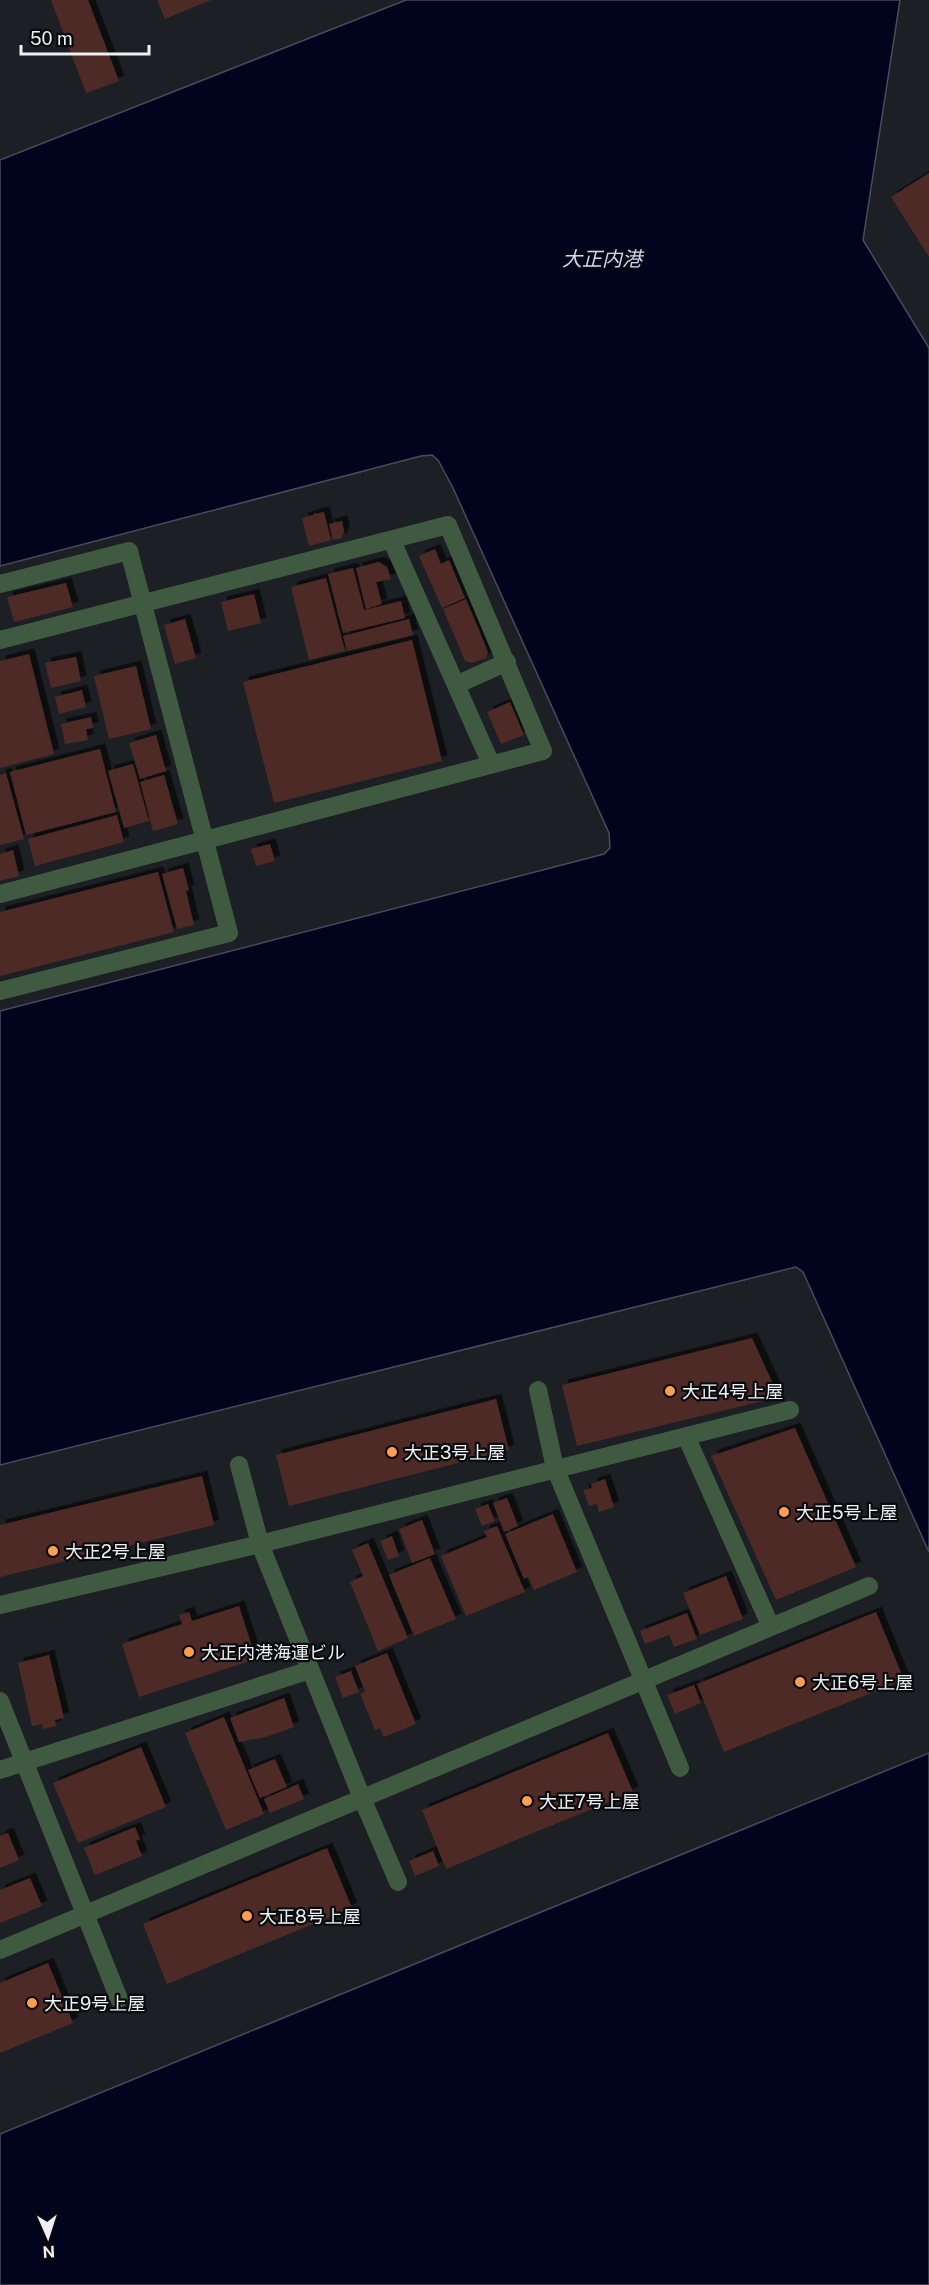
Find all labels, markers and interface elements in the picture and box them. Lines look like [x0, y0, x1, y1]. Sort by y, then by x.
scale bar [21, 18, 148, 56]
text: 50 m [30, 28, 73, 49]
water label: 大正内港 [562, 247, 645, 271]
place label: 大正4号上屋 [682, 1381, 783, 1402]
marker: 大正4号上屋 [663, 1384, 677, 1398]
place label: 大正3号上屋 [404, 1442, 505, 1463]
marker: 大正3号上屋 [385, 1445, 399, 1459]
place label: 大正5号上屋 [796, 1502, 898, 1523]
marker: 大正5号上屋 [777, 1505, 791, 1519]
place label: 大正2号上屋 [65, 1541, 166, 1562]
marker: 大正2号上屋 [46, 1544, 60, 1558]
place label: 大正内港海運ビル [201, 1642, 345, 1663]
marker: 大正内港海運ビル [182, 1645, 196, 1659]
place label: 大正6号上屋 [812, 1672, 913, 1693]
marker: 大正6号上屋 [793, 1675, 807, 1689]
place label: 大正7号上屋 [539, 1791, 640, 1812]
marker: 大正7号上屋 [520, 1794, 534, 1808]
place label: 大正8号上屋 [259, 1906, 361, 1927]
marker: 大正8号上屋 [240, 1909, 254, 1923]
place label: 大正9号上屋 [44, 1993, 145, 2014]
marker: 大正9号上屋 [25, 1996, 39, 2010]
north arrow [18, 2207, 78, 2267]
text: N [42, 2242, 56, 2261]

